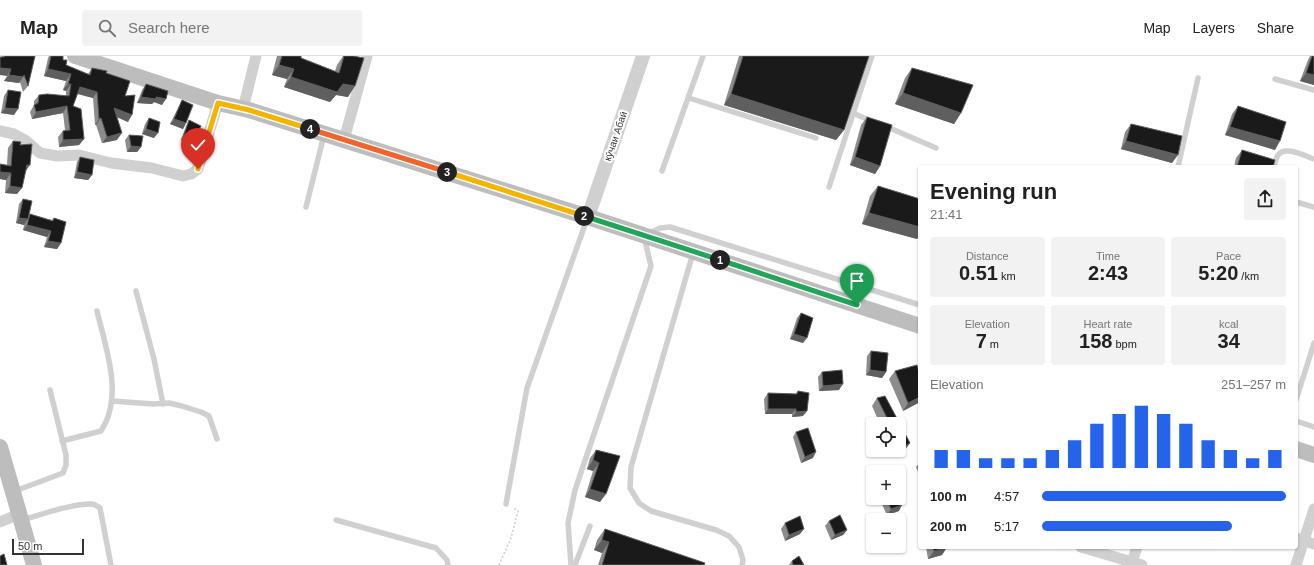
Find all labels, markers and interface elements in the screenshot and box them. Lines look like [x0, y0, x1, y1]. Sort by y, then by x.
search box [82, 10, 362, 46]
text: Map [20, 17, 58, 38]
icon: search [96, 17, 118, 39]
text: Search here [128, 19, 210, 36]
text: Map [1143, 20, 1171, 36]
text: Layers [1193, 20, 1235, 36]
text: Share [1257, 20, 1294, 36]
street label: кӯчаи Абаӣ [602, 110, 629, 162]
pin: 4 [300, 119, 320, 139]
text: 4 [307, 123, 313, 135]
pin [181, 128, 215, 169]
icon: check [187, 134, 209, 156]
pin: 3 [437, 162, 457, 182]
text: 3 [444, 166, 450, 178]
button: share [1244, 178, 1286, 220]
text: Evening run [930, 179, 1057, 204]
pin: 2 [574, 206, 594, 226]
text: 21:41 [930, 207, 963, 222]
text: 2 [581, 210, 587, 222]
pin: 1 [710, 250, 730, 270]
text: Distance [966, 250, 1009, 262]
text: Time [1096, 250, 1120, 262]
text: Pace [1216, 250, 1241, 262]
text: 1 [717, 254, 723, 266]
text: 0.51 [959, 262, 998, 284]
text: 2:43 [1088, 262, 1128, 284]
text: 5:20 [1198, 262, 1238, 284]
pin [840, 264, 874, 305]
icon: arrive [846, 270, 868, 292]
text: km [998, 270, 1016, 282]
text: /km [1238, 270, 1259, 282]
text: Elevation [965, 318, 1010, 330]
text: Heart rate [1084, 318, 1132, 330]
text: kcal [1219, 318, 1238, 330]
text: 7 [976, 330, 987, 352]
text: 158 [1079, 330, 1112, 352]
text: 34 [1218, 330, 1240, 352]
text: m [987, 338, 999, 350]
text: bpm [1112, 338, 1137, 350]
text: Elevation [930, 377, 983, 392]
text: 251–257 m [1221, 377, 1286, 392]
map controls [866, 417, 906, 553]
button: locate [866, 417, 906, 457]
button: + [866, 465, 906, 505]
text: 100 m [930, 489, 967, 504]
text: 4:57 [994, 489, 1019, 504]
button: − [866, 513, 906, 553]
text: 200 m [930, 519, 967, 534]
text: 5:17 [994, 519, 1019, 534]
scale bar [12, 537, 84, 556]
text: 50 m [18, 540, 42, 552]

